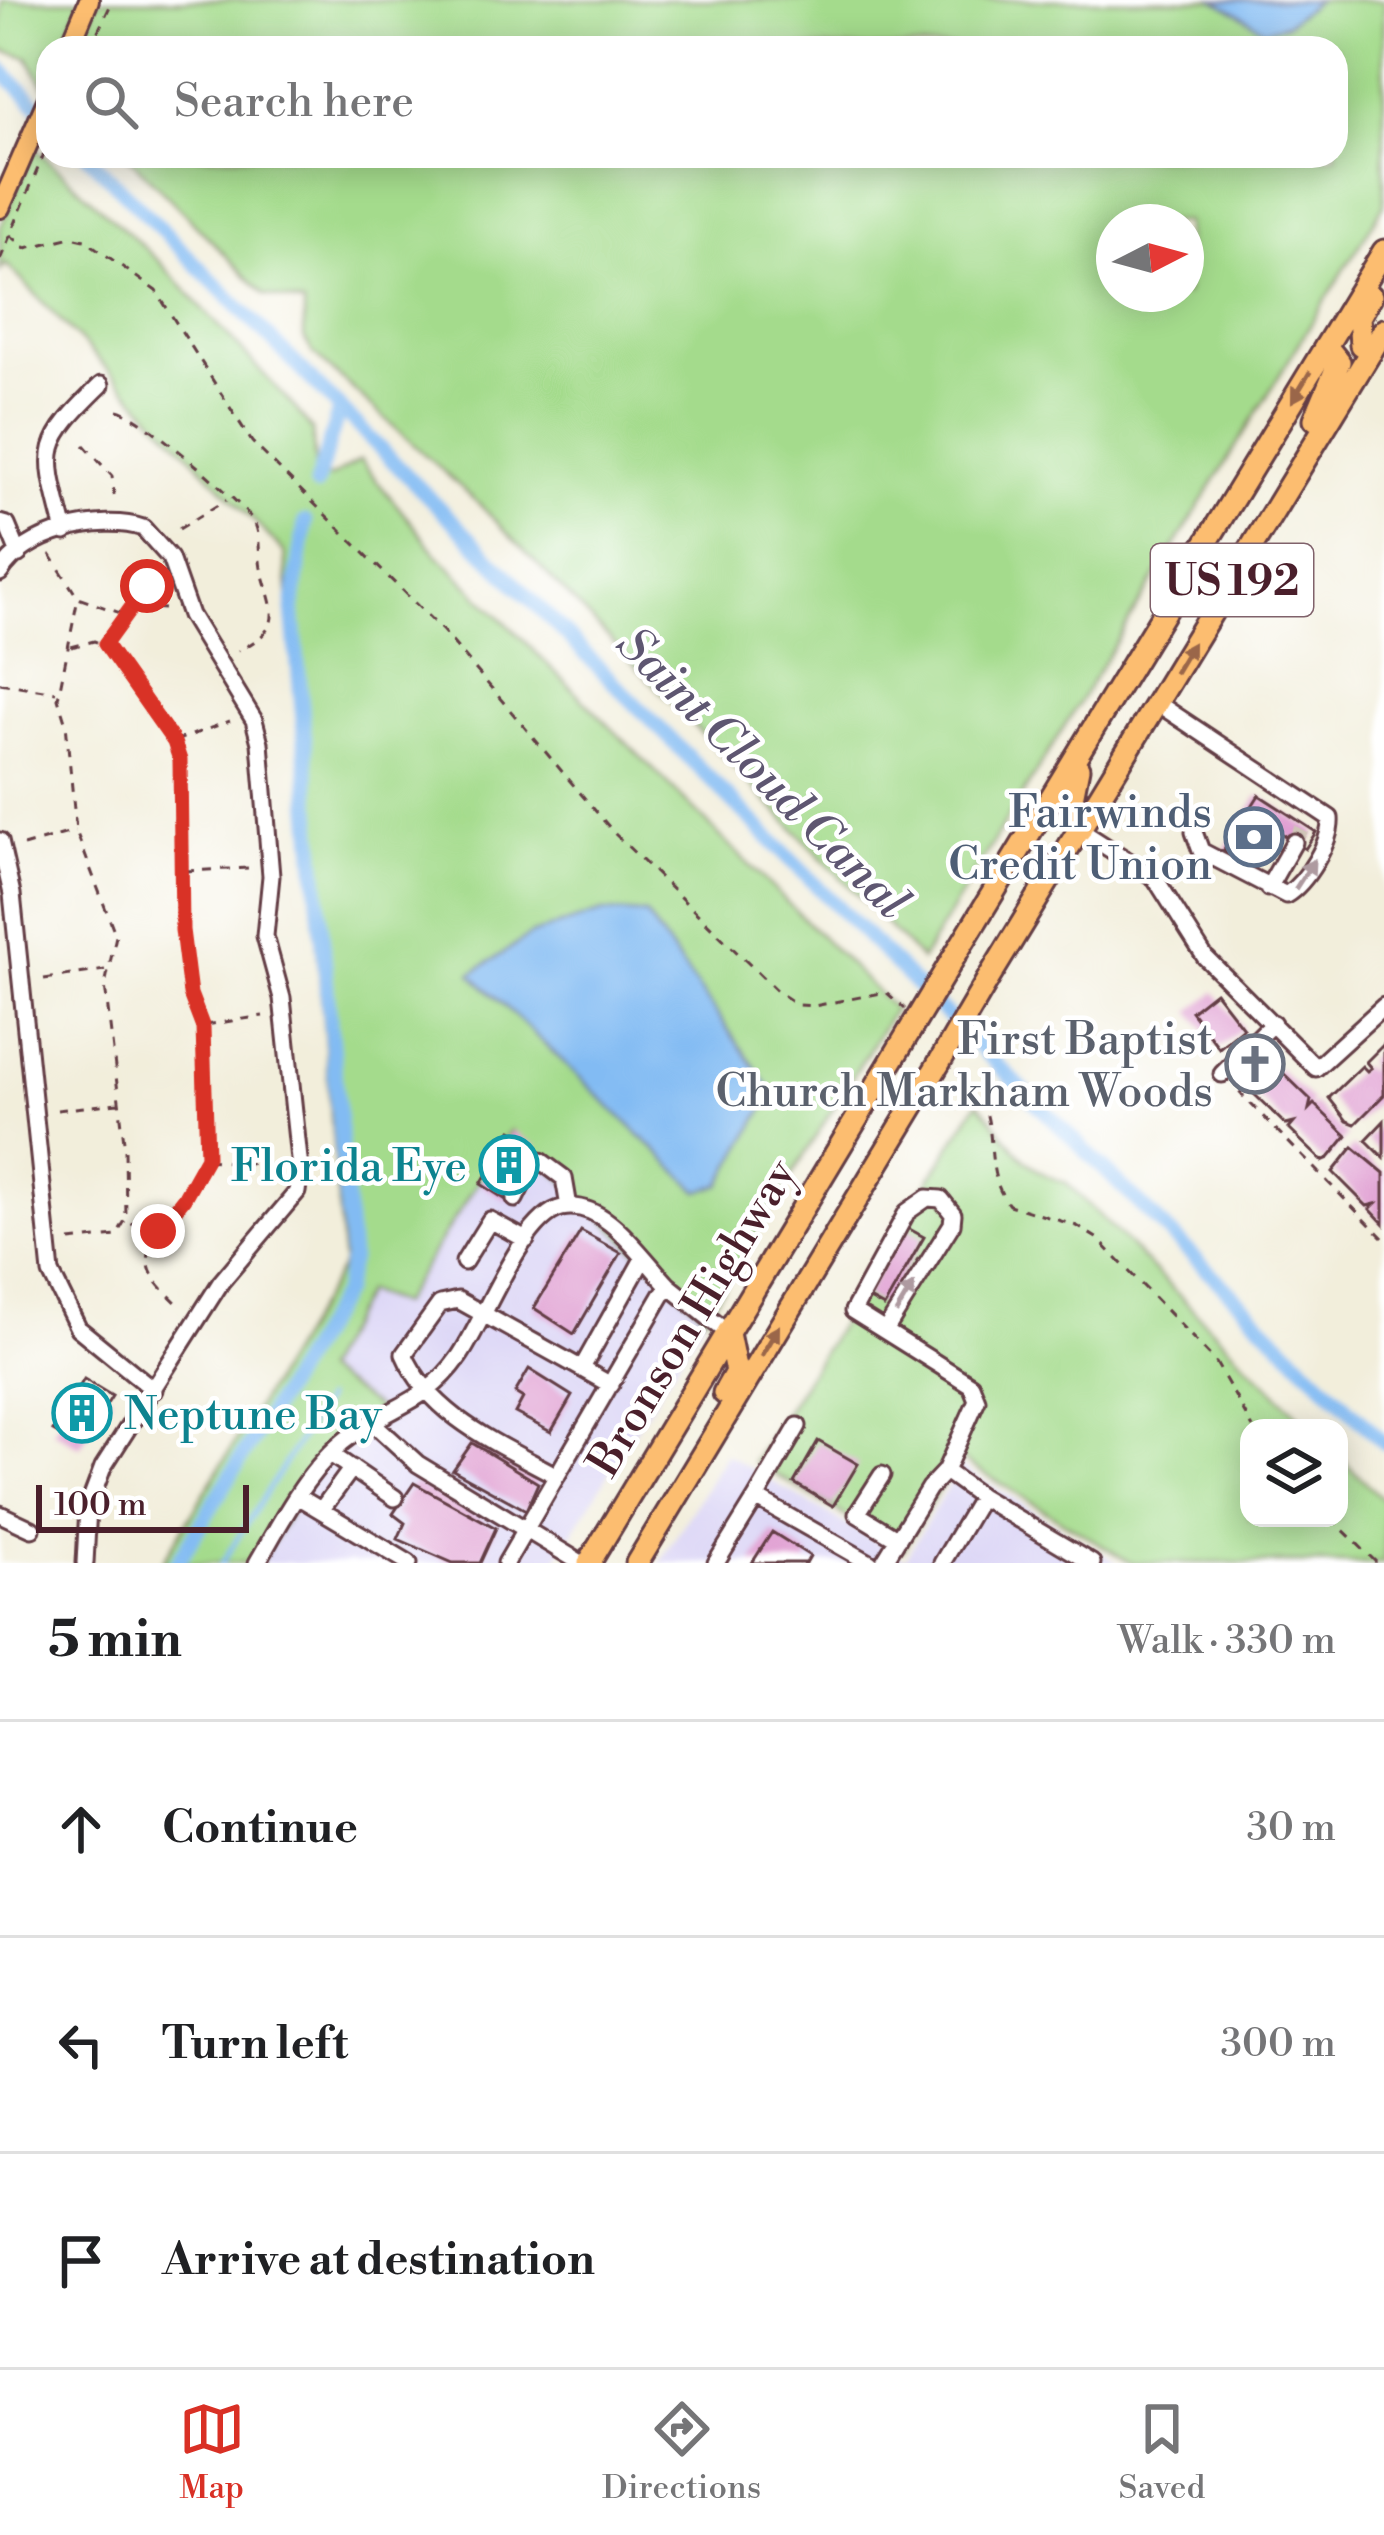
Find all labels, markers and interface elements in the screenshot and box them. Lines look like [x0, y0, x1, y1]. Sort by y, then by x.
search box [36, 36, 1348, 168]
icon: search [78, 69, 144, 135]
text: Search here [174, 74, 414, 131]
north arrow [1096, 204, 1204, 312]
one-way arrow [1291, 370, 1312, 404]
road number: US 192 [1151, 544, 1313, 616]
route start [120, 559, 174, 613]
water label: Saint Cloud Canal [603, 615, 921, 933]
one-way arrow [1173, 641, 1194, 675]
place label: Fairwinds Credit Union [948, 785, 1212, 894]
bank icon: Fairwinds Credit Union [1223, 806, 1285, 868]
one-way arrow [1293, 857, 1315, 890]
place label: First Baptist Church Markham Woods [715, 1012, 1213, 1121]
church icon: First Baptist Church Markham Woods [1224, 1033, 1286, 1095]
building icon: Florida Eye [478, 1134, 540, 1196]
place label: Florida Eye [231, 1139, 467, 1196]
street label: Bronson Highway [575, 1148, 811, 1488]
route end [131, 1204, 185, 1258]
one-way arrow [894, 1281, 915, 1315]
one-way arrow [759, 1324, 780, 1358]
building icon: Neptune Bay [51, 1382, 113, 1444]
place label: Neptune Bay [124, 1387, 383, 1444]
map controls [1240, 1419, 1348, 1527]
button: layers [1240, 1419, 1348, 1527]
scale bar [36, 1479, 249, 1532]
text: 100 m [54, 1485, 147, 1526]
text: 5 min [48, 1609, 182, 1673]
text: Walk · 330 m [1118, 1617, 1336, 1666]
icon: ahead [48, 1796, 114, 1862]
text: Continue [162, 1800, 358, 1857]
text: 30 m [1246, 1804, 1336, 1853]
icon: left [48, 2012, 114, 2078]
text: Turn left [162, 2016, 348, 2073]
text: 300 m [1221, 2020, 1336, 2069]
icon: arrive [48, 2228, 114, 2294]
text: Arrive at destination [162, 2232, 595, 2289]
tab: Map [179, 2396, 245, 2509]
tab: Directions [602, 2396, 761, 2509]
tab: Saved [1119, 2396, 1205, 2509]

